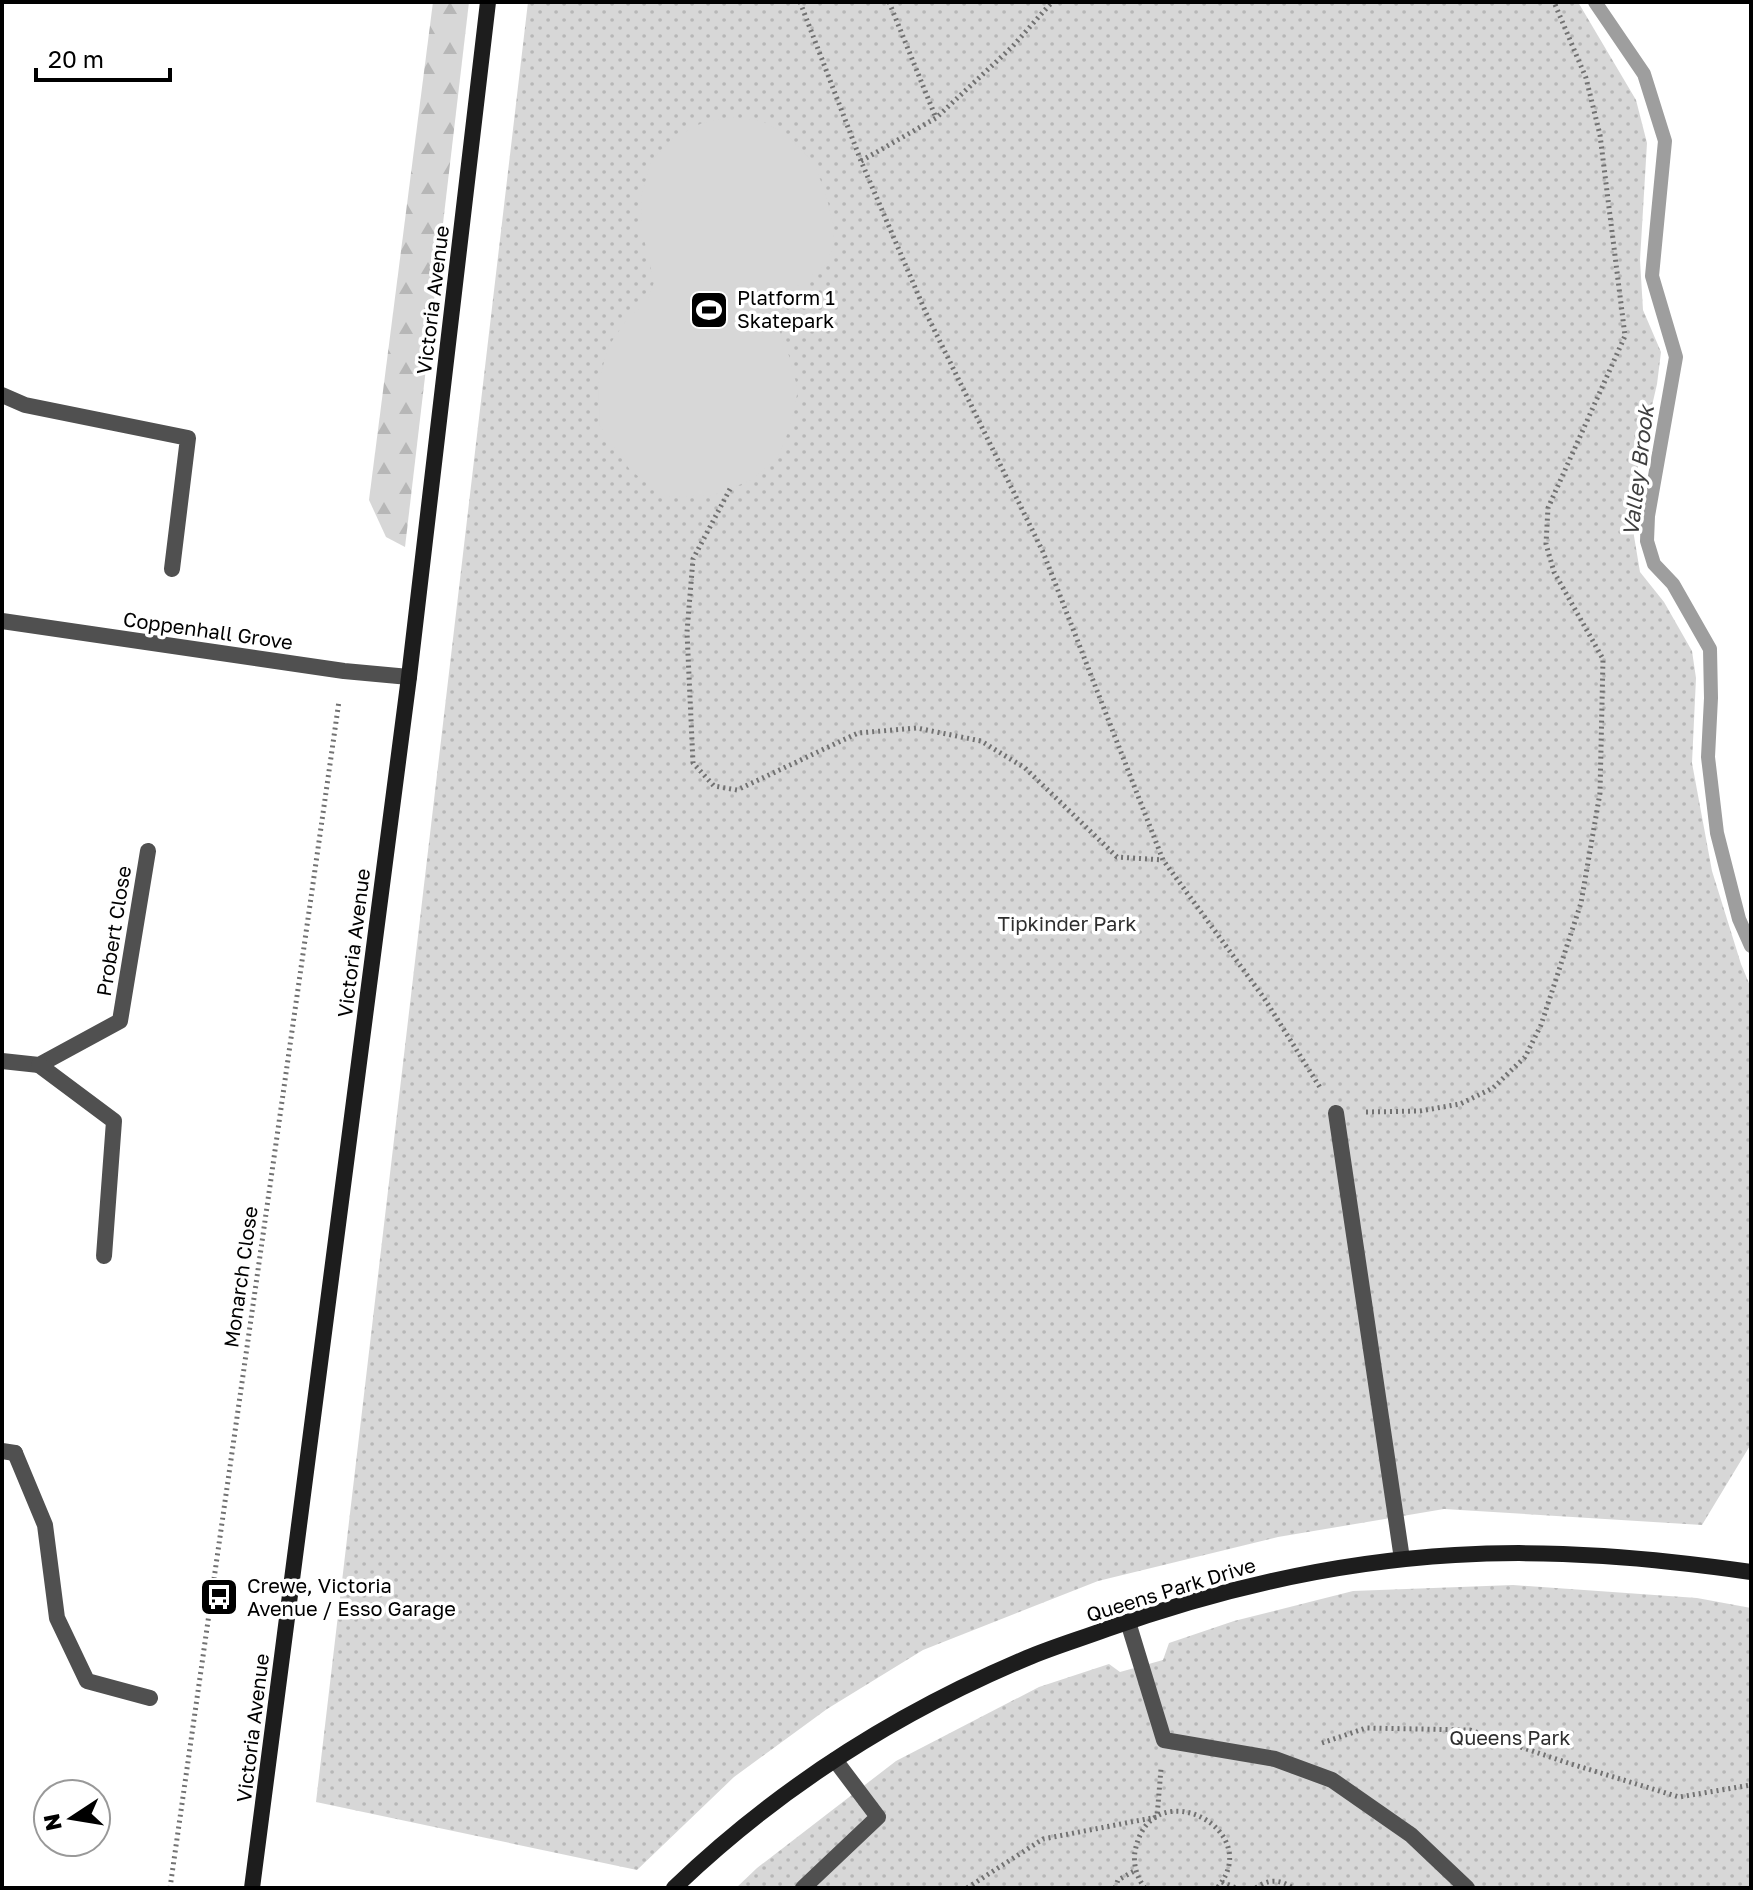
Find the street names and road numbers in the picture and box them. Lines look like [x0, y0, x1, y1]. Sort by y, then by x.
street label: Victoria Avenue [411, 224, 453, 376]
street label: Coppenhall Grove [122, 606, 295, 654]
street label: Probert Close [91, 864, 135, 998]
street label: Victoria Avenue [332, 867, 374, 1019]
street label: Monarch Close [218, 1205, 262, 1349]
street label: Queens Park Drive [1083, 1552, 1258, 1626]
street label: Victoria Avenue [231, 1652, 273, 1804]

